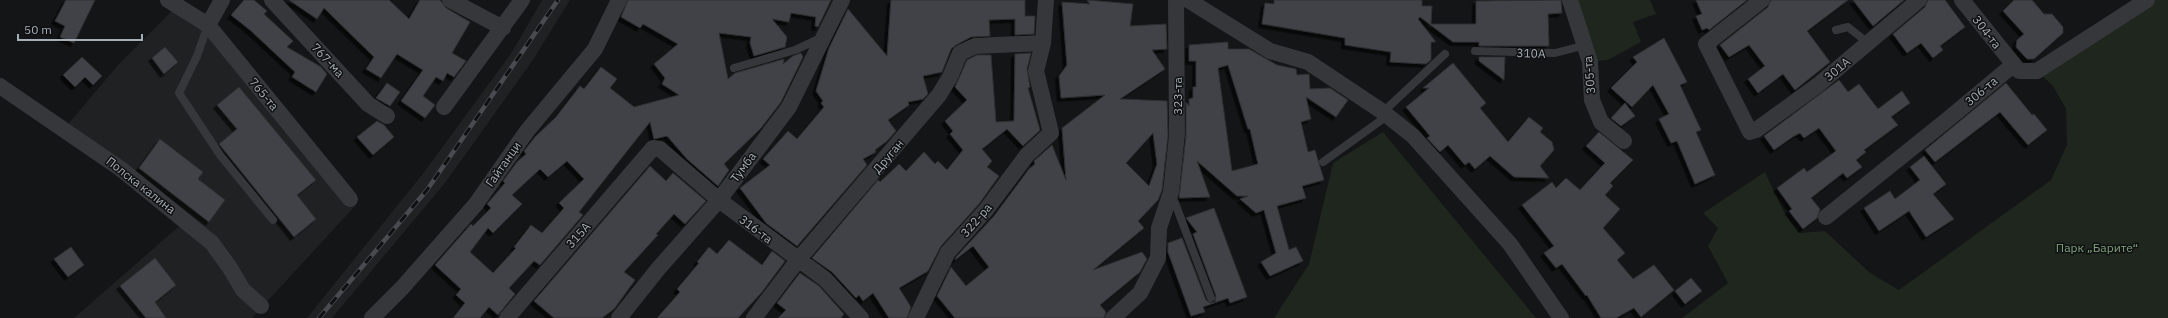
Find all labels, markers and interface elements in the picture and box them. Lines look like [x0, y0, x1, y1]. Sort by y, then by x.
street label: 304-та [1969, 12, 2005, 52]
scale bar [18, 16, 142, 42]
text: 50 m [24, 22, 52, 37]
street label: 767-ма [308, 40, 348, 81]
street label: 310А [1516, 45, 1546, 61]
street label: 301А [1821, 54, 1853, 84]
street label: 305-та [1580, 55, 1598, 95]
street label: 306-та [1962, 73, 2001, 109]
street label: 765-та [246, 75, 282, 114]
street label: 323-та [1170, 76, 1185, 115]
street label: Друган [869, 136, 907, 176]
street label: Гайтанци [482, 139, 524, 189]
street label: Тумба [727, 148, 760, 185]
street label: Полска калина [103, 153, 179, 217]
street label: 322-ра [957, 200, 995, 240]
street label: 316-та [736, 212, 776, 247]
street label: 315А [563, 219, 594, 251]
park label: Парк „Барите“ [2056, 240, 2138, 255]

